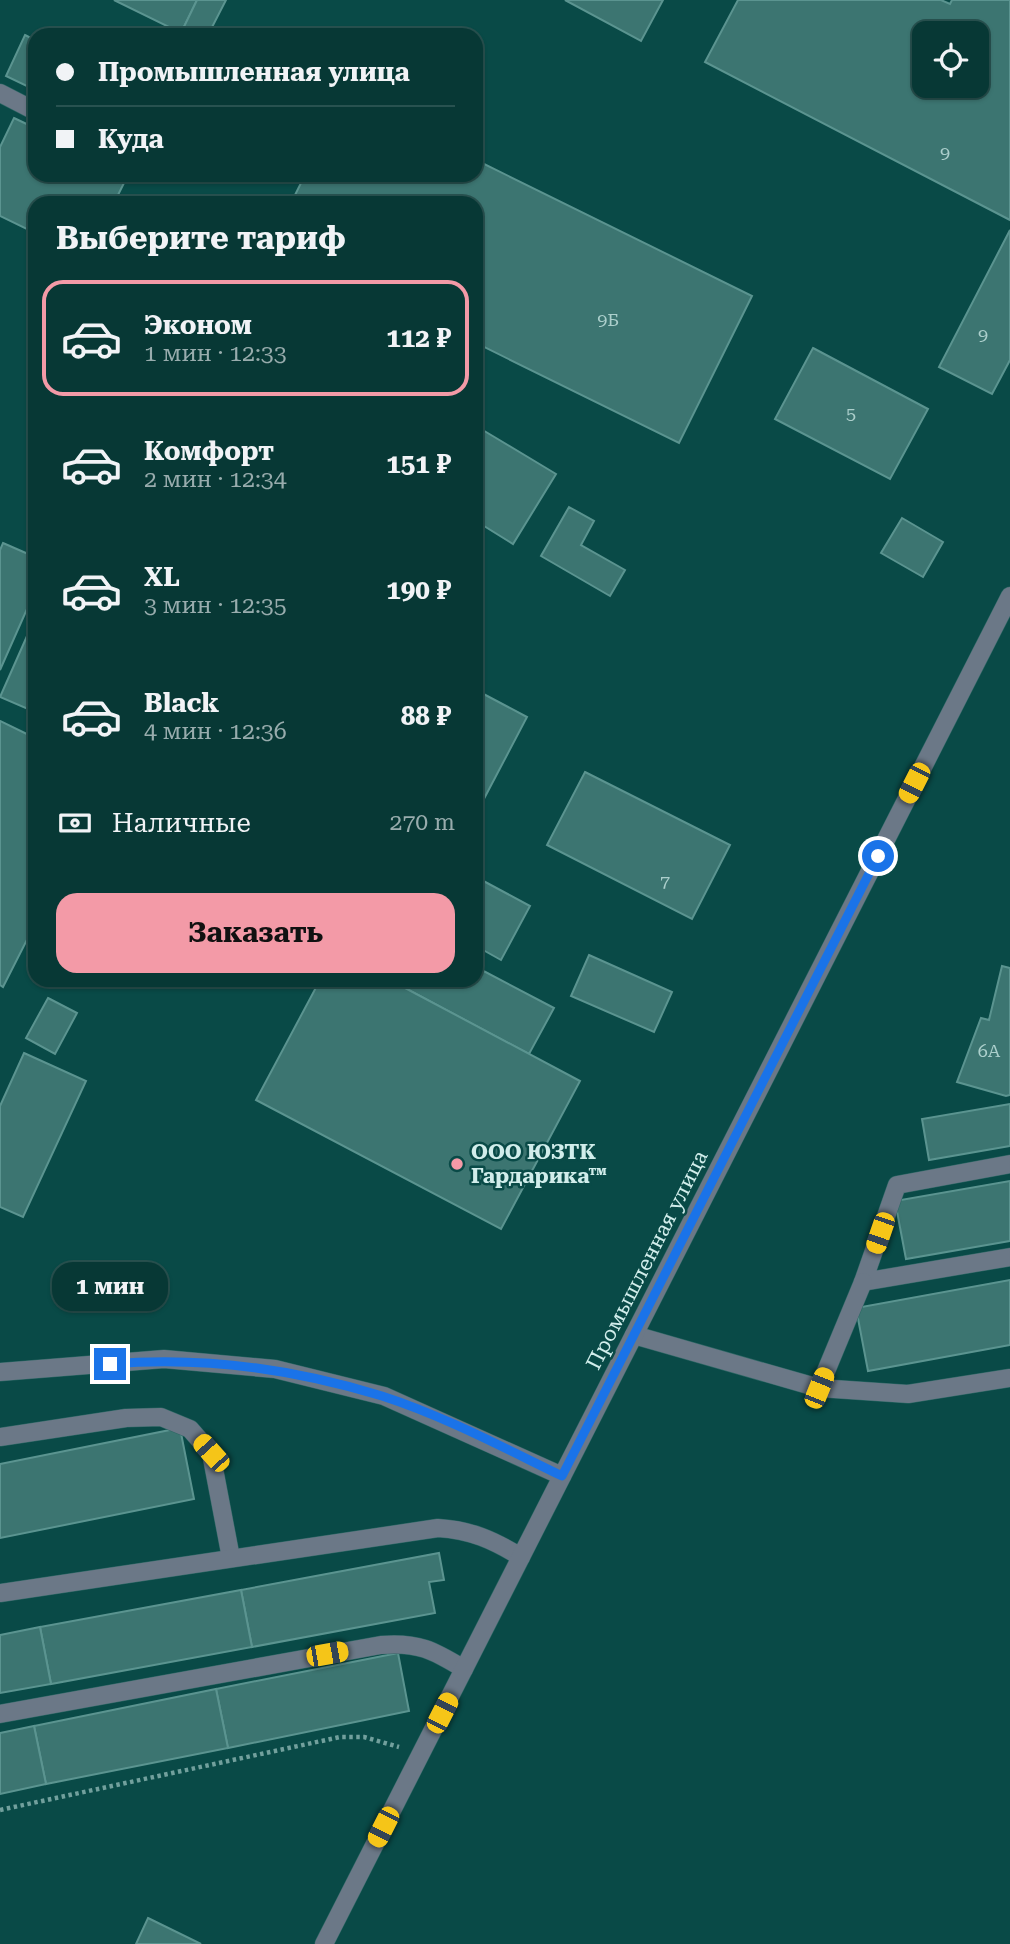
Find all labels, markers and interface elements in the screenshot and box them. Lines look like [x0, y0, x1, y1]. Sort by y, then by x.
map controls [912, 21, 989, 98]
button: locate [912, 21, 989, 98]
text: Промышленная улица [98, 57, 410, 87]
text: Куда [98, 124, 164, 154]
house number: 9 [940, 142, 950, 163]
text: Выберите тариф [56, 219, 346, 257]
icon: car [60, 307, 123, 370]
house number: 9Б [597, 309, 619, 330]
text: Эконом [144, 310, 252, 340]
text: 112 ₽ [386, 323, 451, 353]
house number: 9 [978, 324, 988, 345]
text: 1 мин · 12:33 [144, 340, 287, 367]
house number: 5 [846, 403, 856, 424]
icon: car [60, 433, 123, 496]
text: Комфорт [144, 436, 274, 466]
text: 151 ₽ [386, 449, 451, 479]
text: 2 мин · 12:34 [144, 466, 287, 493]
icon: car [60, 559, 123, 622]
text: XL [144, 562, 180, 592]
text: 190 ₽ [386, 575, 451, 605]
text: 3 мин · 12:35 [144, 592, 287, 619]
icon: car [60, 685, 123, 748]
text: Black [144, 688, 219, 718]
text: 88 ₽ [401, 701, 451, 731]
text: 4 мин · 12:36 [144, 718, 287, 745]
car [896, 760, 933, 806]
icon: cash [56, 804, 94, 842]
text: Наличные [112, 808, 251, 838]
text: 270 m [390, 809, 455, 836]
route start [862, 840, 894, 872]
house number: 7 [660, 871, 670, 892]
button: Заказать [56, 893, 455, 973]
house number: 6А [978, 1040, 1001, 1061]
place label: ООО ЮЗТК Гардарика™ [471, 1140, 607, 1188]
street label: Промышленная улица [581, 1146, 713, 1373]
marker: ООО ЮЗТК Гардарика™ [449, 1156, 465, 1172]
car [864, 1210, 897, 1256]
callout: 1 мин [52, 1262, 168, 1312]
text: 1 мин [76, 1273, 144, 1300]
route end [94, 1348, 126, 1380]
car [802, 1365, 837, 1411]
car [190, 1430, 233, 1476]
car [305, 1640, 350, 1668]
car [424, 1690, 461, 1736]
car [365, 1804, 402, 1850]

